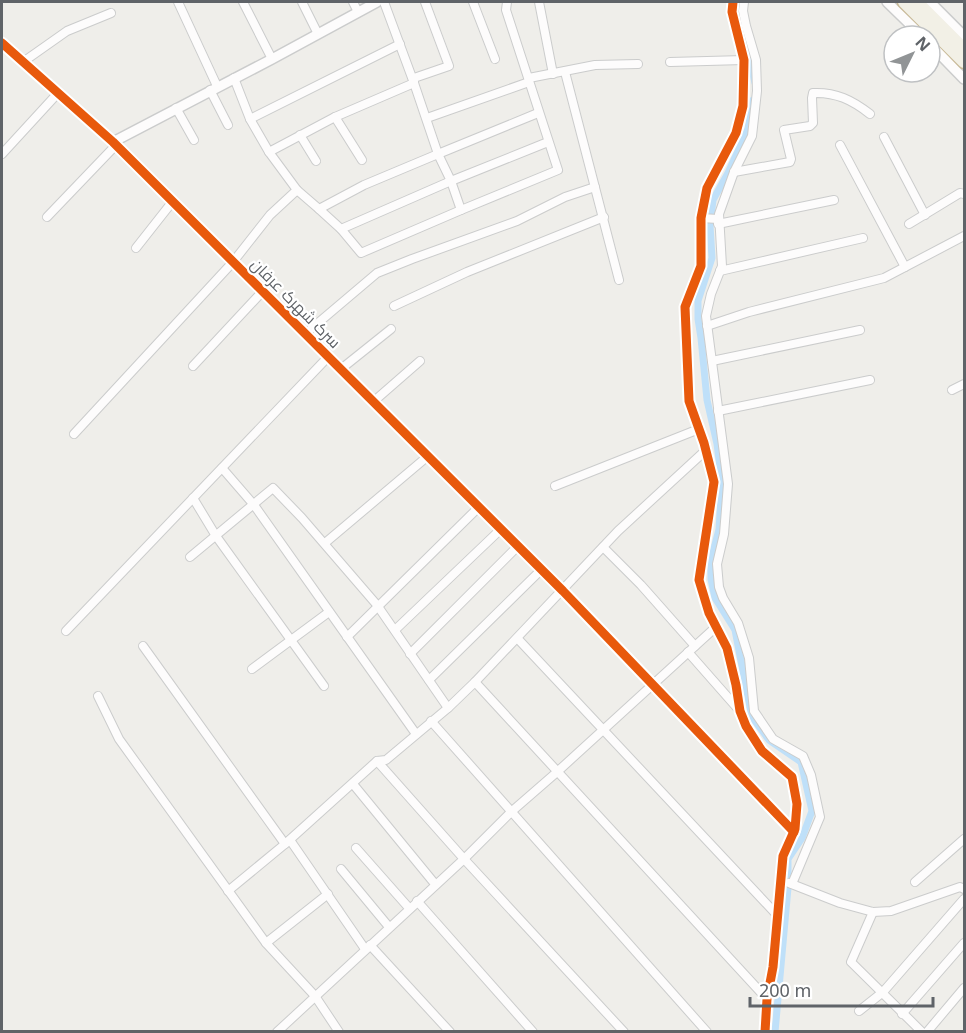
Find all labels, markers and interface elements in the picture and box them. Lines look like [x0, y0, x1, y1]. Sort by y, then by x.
north arrow [882, 24, 942, 84]
text: N [910, 32, 935, 56]
street label: سرک شهرک عرفان [246, 253, 346, 353]
scale bar [750, 970, 933, 1008]
text: 200 m [759, 978, 811, 1002]

